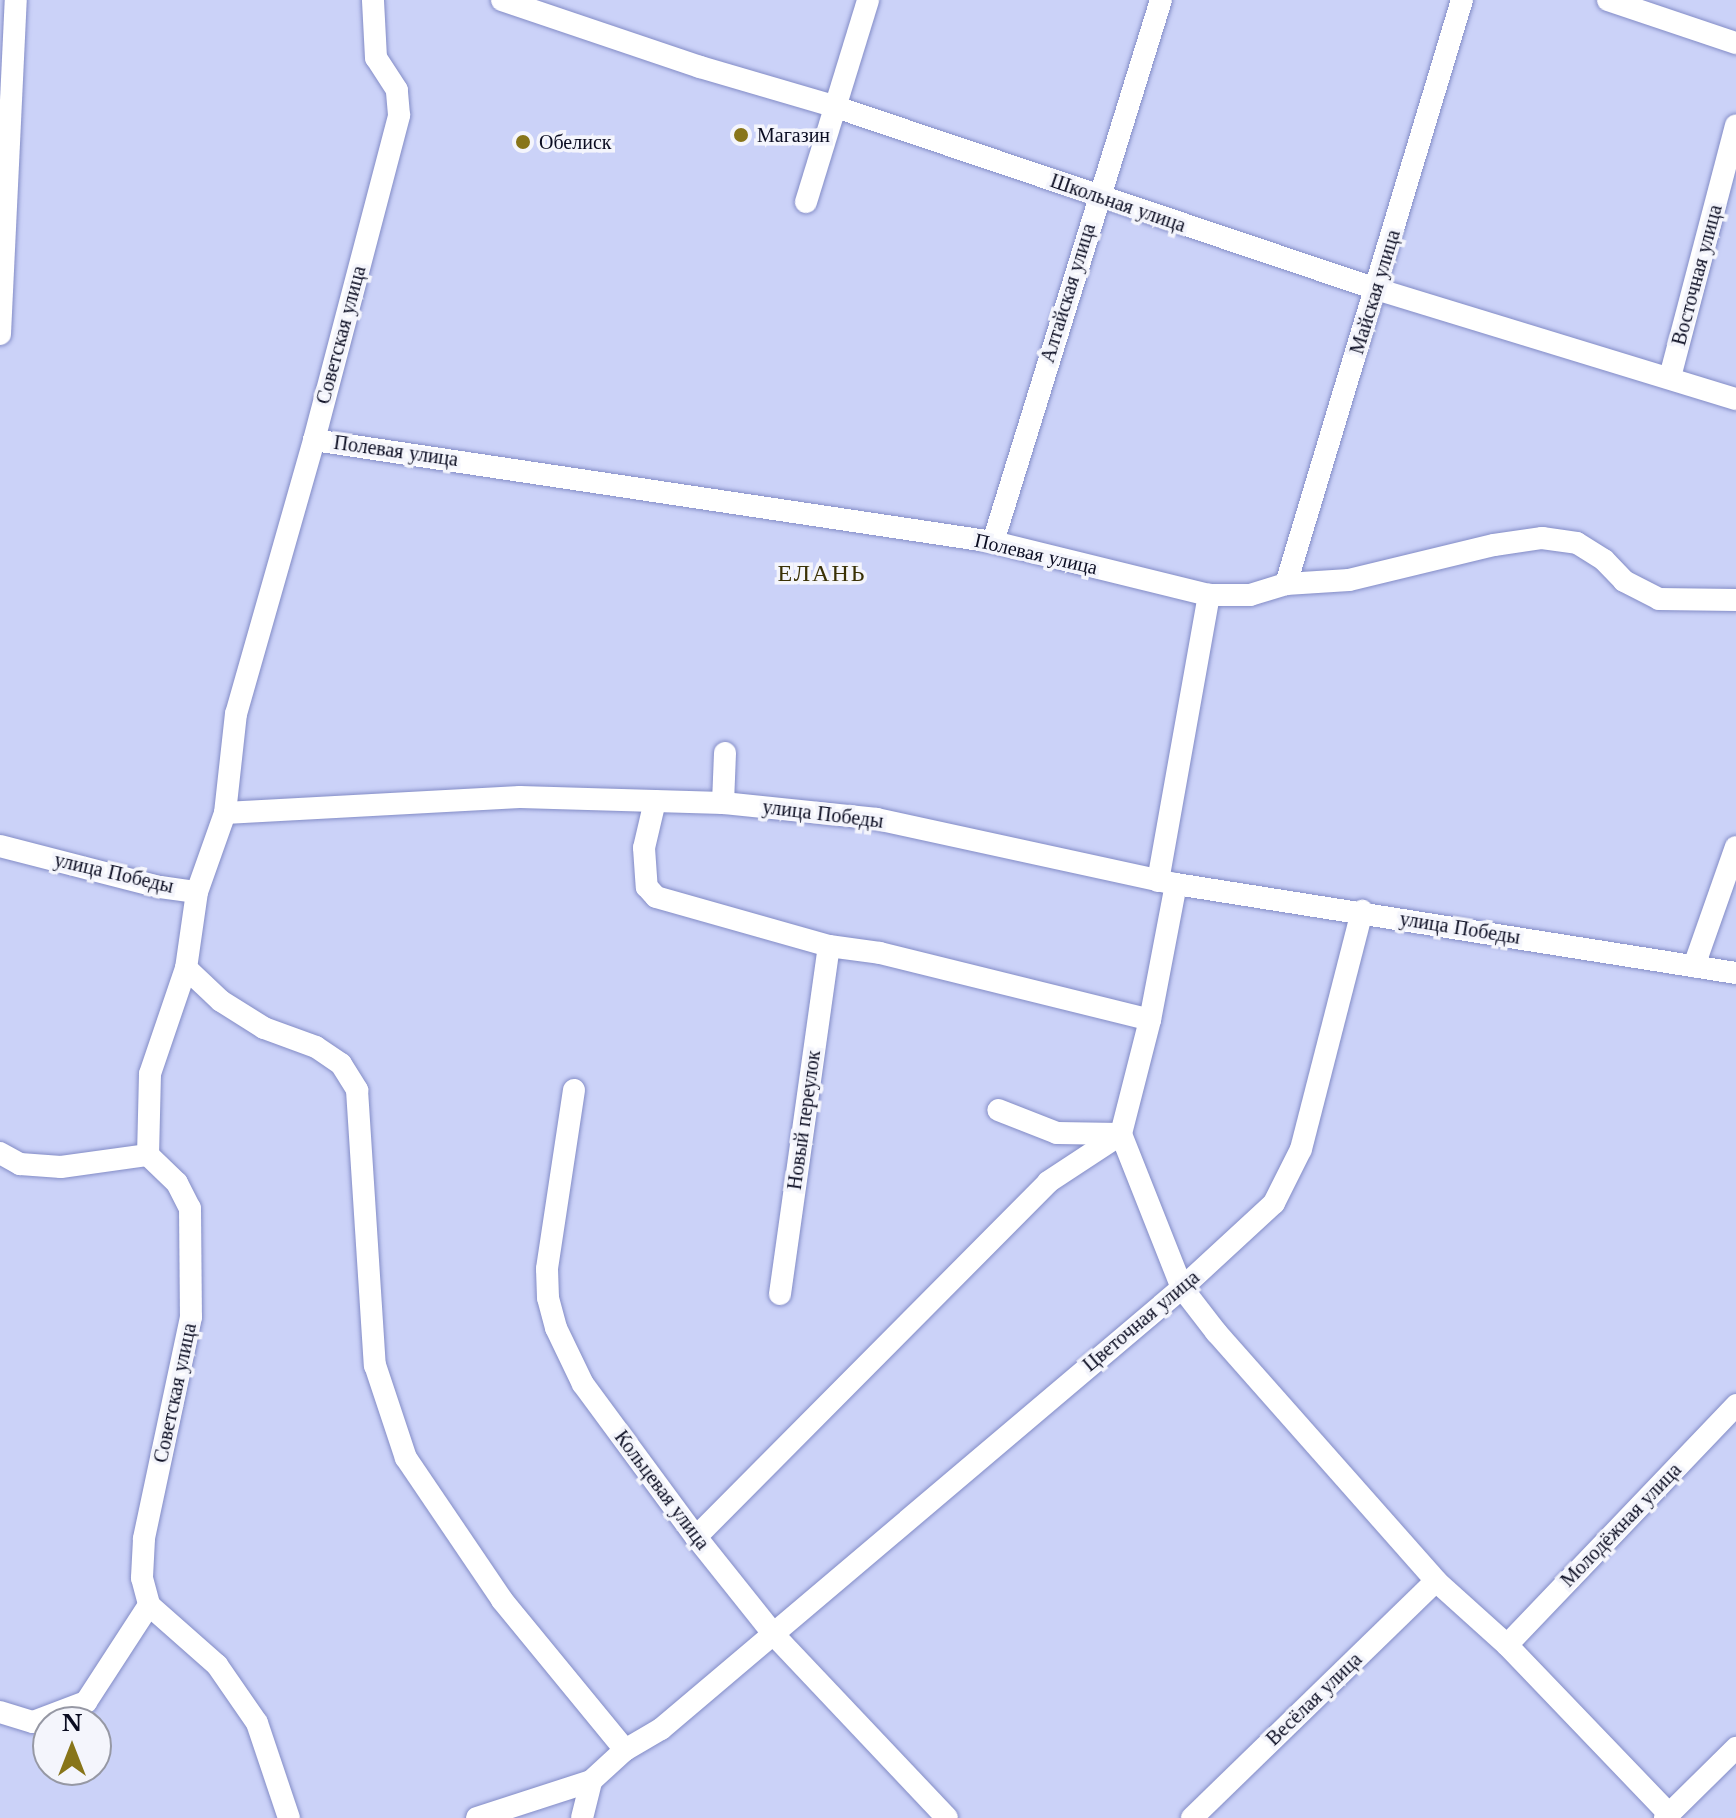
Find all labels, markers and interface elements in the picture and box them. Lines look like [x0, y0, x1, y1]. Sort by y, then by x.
place label: Магазин [757, 123, 830, 147]
marker: Магазин [732, 126, 750, 144]
place label: Обелиск [539, 130, 612, 154]
marker: Обелиск [514, 133, 532, 151]
street label: Школьная улица [1047, 169, 1189, 237]
street label: Восточная улица [1667, 202, 1727, 348]
street label: Алтайская улица [1035, 220, 1101, 366]
street label: Майская улица [1345, 227, 1405, 357]
street label: Советская улица [311, 263, 371, 407]
street label: Полевая улица [332, 430, 460, 472]
street label: Полевая улица [972, 528, 1100, 580]
district label: ЕЛАНЬ [777, 559, 867, 587]
street label: улица Победы [761, 795, 885, 833]
street label: улица Победы [52, 848, 176, 898]
street label: улица Победы [1398, 907, 1522, 949]
street label: Новый переулок [782, 1049, 826, 1191]
street label: Цветочная улица [1078, 1265, 1204, 1377]
street label: Советская улица [148, 1321, 202, 1465]
street label: Кольцевая улица [609, 1426, 715, 1554]
street label: Молодёжная улица [1556, 1458, 1686, 1592]
street label: Весёлая улица [1261, 1647, 1367, 1751]
north arrow [32, 1706, 112, 1786]
text: N [62, 1710, 82, 1737]

